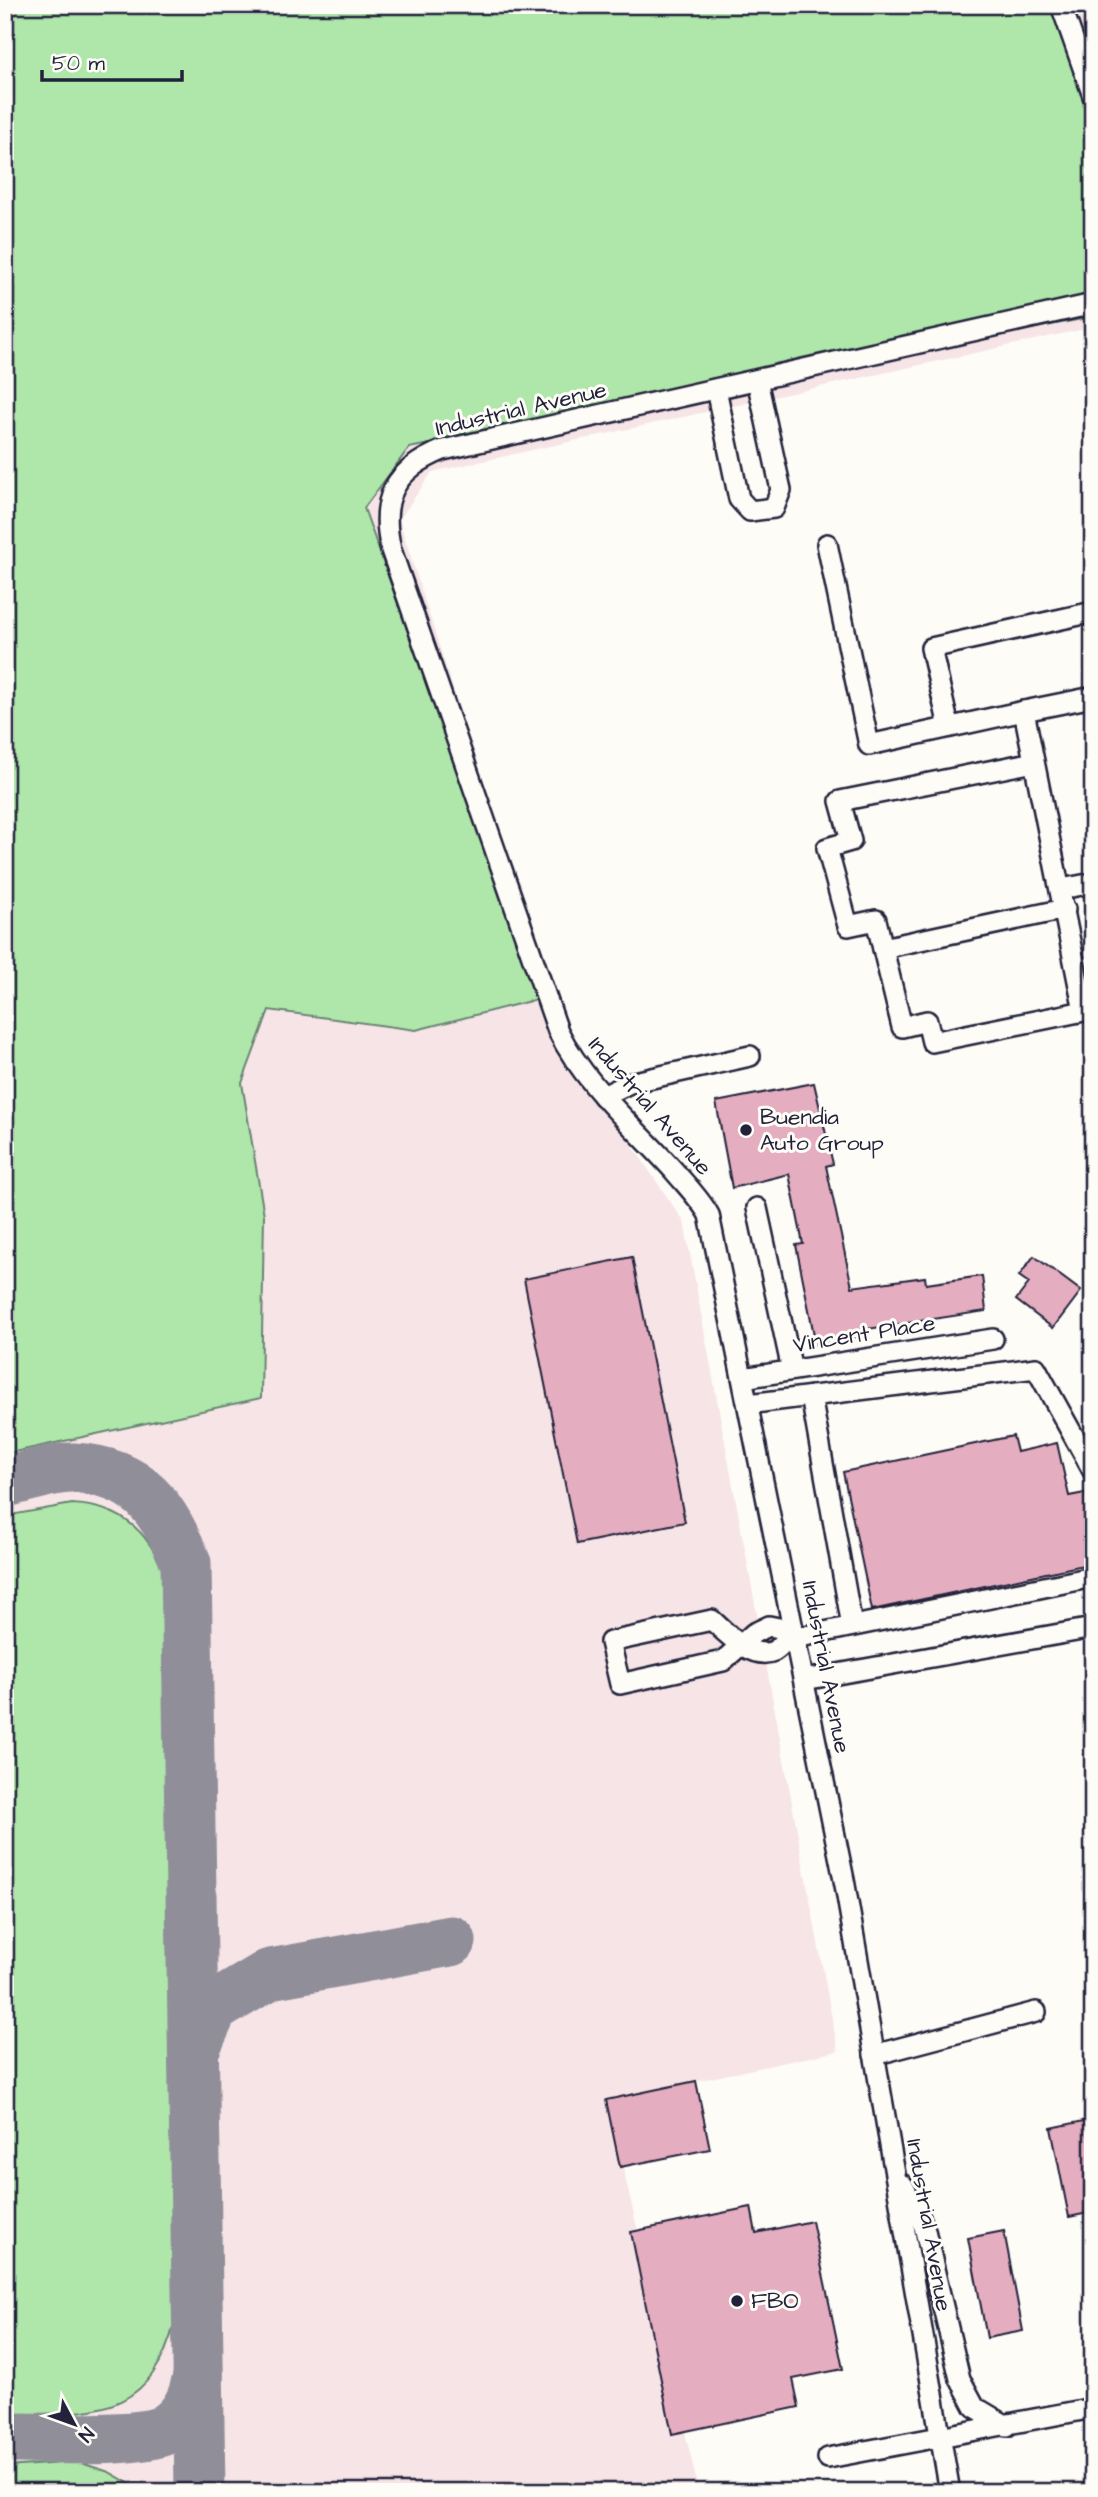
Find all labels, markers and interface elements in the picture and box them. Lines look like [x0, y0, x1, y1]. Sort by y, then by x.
scale bar [42, 38, 182, 82]
text: 50 m [52, 49, 106, 78]
street label: Industrial Avenue [432, 374, 610, 444]
street label: Industrial Avenue [581, 1030, 719, 1182]
place label: Buendia Auto Group [760, 1101, 884, 1159]
marker: Buendia Auto Group [738, 1122, 754, 1138]
street label: Vincent Place [791, 1307, 937, 1361]
street label: Industrial Avenue [794, 1578, 858, 1756]
street label: Industrial Avenue [898, 2136, 960, 2314]
place label: FBO [751, 2285, 799, 2317]
marker: FBO [729, 2293, 745, 2309]
north arrow [38, 2388, 108, 2458]
text: N [72, 2421, 100, 2448]

